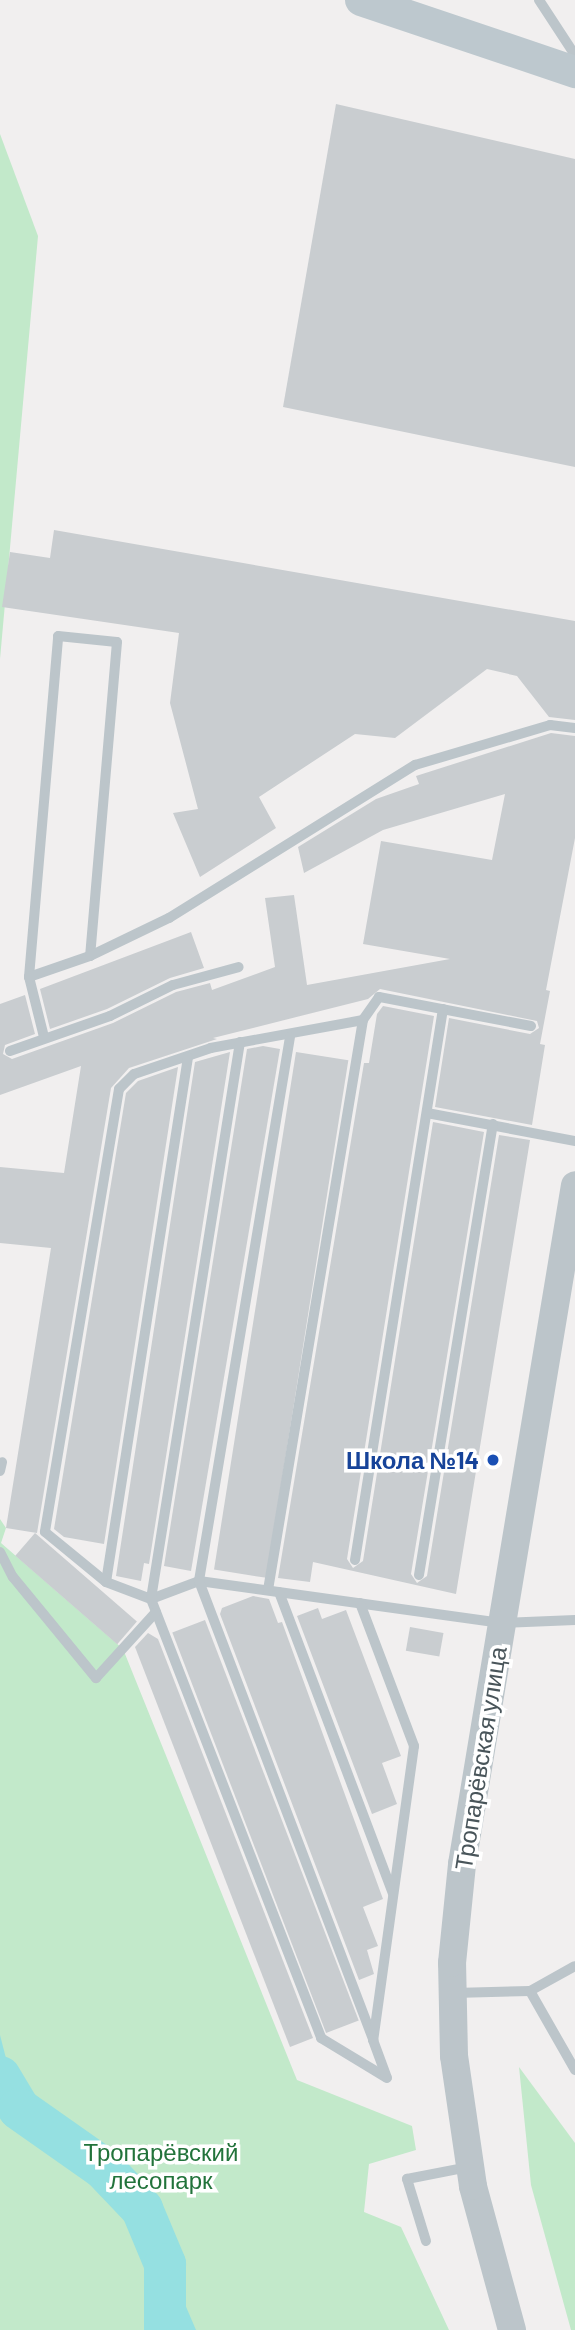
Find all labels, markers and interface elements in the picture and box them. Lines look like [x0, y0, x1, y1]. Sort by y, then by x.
place label: Школа №14 [346, 1446, 479, 1474]
marker: Школа №14 [485, 1452, 501, 1468]
street label: Тропарёвская улица [448, 1644, 512, 1872]
park label: Тропарёвский лесопарк [84, 2138, 238, 2194]

